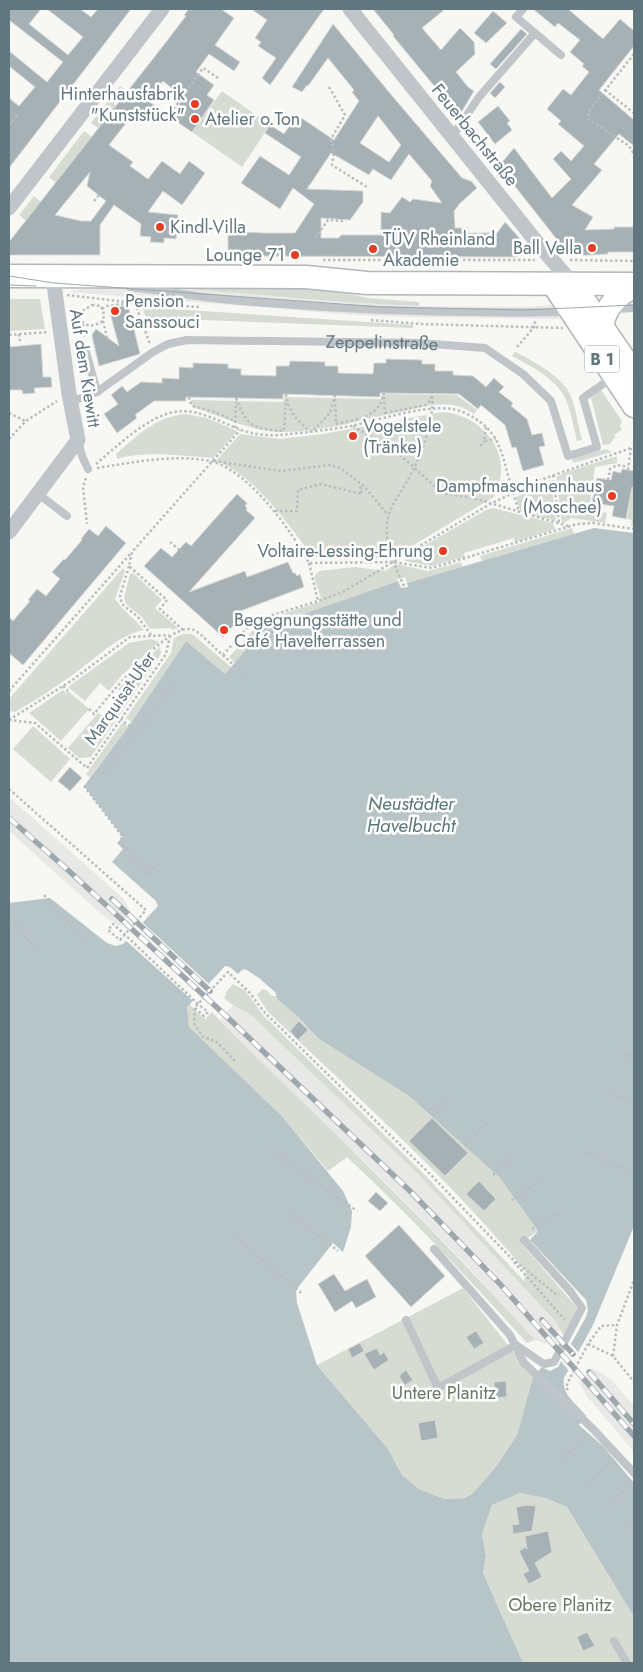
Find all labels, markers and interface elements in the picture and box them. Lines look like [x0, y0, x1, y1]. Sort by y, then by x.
street label: Feuerbachstraße [425, 78, 525, 192]
place label: Hinterhausfabrik "Kunststück" [61, 81, 185, 128]
marker: Hinterhausfabrik "Kunststück" [189, 98, 201, 110]
place label: Atelier o.Ton [205, 106, 300, 132]
marker: Atelier o.Ton [189, 113, 201, 125]
place label: Kindl-Villa [170, 214, 246, 240]
marker: Kindl-Villa [154, 221, 166, 233]
place label: TÜV Rheinland Akademie [383, 226, 495, 273]
place label: Ball Vella [513, 235, 582, 261]
place label: Lounge 71 [206, 242, 285, 268]
marker: Ball Vella [586, 242, 598, 254]
marker: TÜV Rheinland Akademie [367, 243, 379, 255]
marker: Lounge 71 [289, 249, 301, 261]
place label: Pension Sanssouci [125, 288, 200, 335]
marker: Pension Sanssouci [109, 305, 121, 317]
street label: Auf dem Kiewitt [63, 307, 107, 430]
street label: Zeppelinstraße [326, 329, 439, 357]
road number: B 1 [584, 346, 620, 372]
place label: Vogelstele (Tränke) [363, 413, 441, 460]
marker: Vogelstele (Tränke) [347, 430, 359, 442]
place label: Dampfmaschinenhaus (Moschee) [436, 473, 602, 520]
marker: Dampfmaschinenhaus (Moschee) [606, 490, 618, 502]
place label: Voltaire-Lessing-Ehrung [257, 538, 433, 564]
marker: Voltaire-Lessing-Ehrung [437, 545, 449, 557]
place label: Begegnungsstätte und Café Havelterrassen [234, 607, 402, 654]
marker: Begegnungsstätte und Café Havelterrassen [218, 624, 230, 636]
street label: Marquisat-Ufer [78, 645, 162, 750]
water label: Neustädter Havelbucht [367, 790, 457, 839]
park label: Untere Planitz [392, 1380, 497, 1406]
park label: Obere Planitz [508, 1592, 613, 1618]

